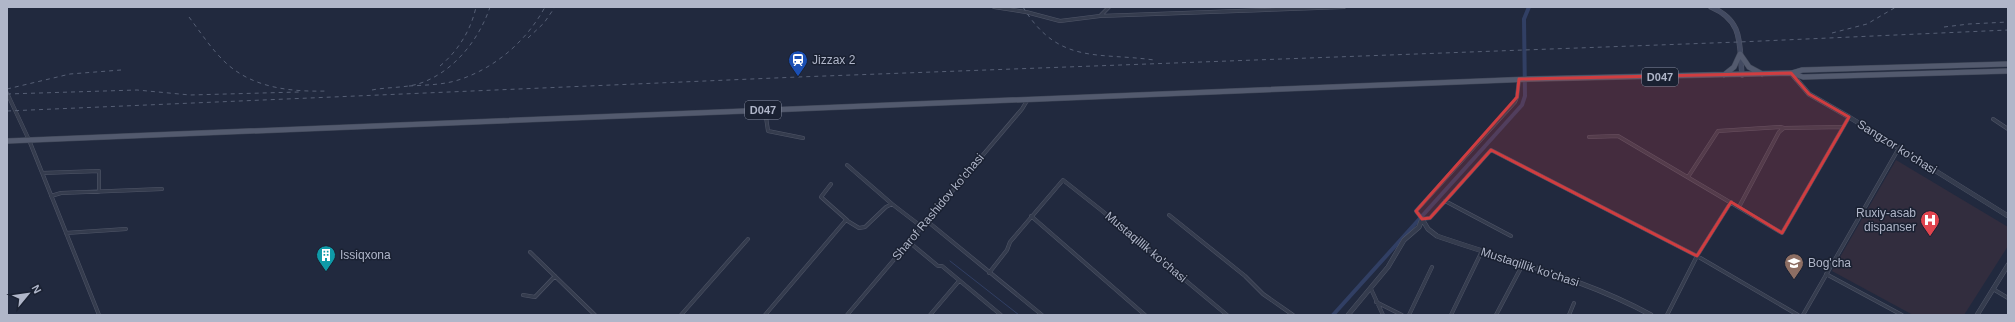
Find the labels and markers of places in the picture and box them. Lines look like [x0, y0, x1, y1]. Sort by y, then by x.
station icon: Jizzax 2 [787, 49, 809, 77]
place label: Jizzax 2 [812, 53, 856, 67]
place label: Ruxiy-asab dispanser [1856, 206, 1916, 234]
hospital icon: Ruxiy-asab dispanser [1919, 209, 1941, 237]
building icon: Issiqxona [315, 244, 337, 272]
place label: Issiqxona [340, 248, 391, 262]
school or university icon: Bog'cha [1783, 252, 1805, 280]
place label: Bog'cha [1808, 256, 1851, 270]

